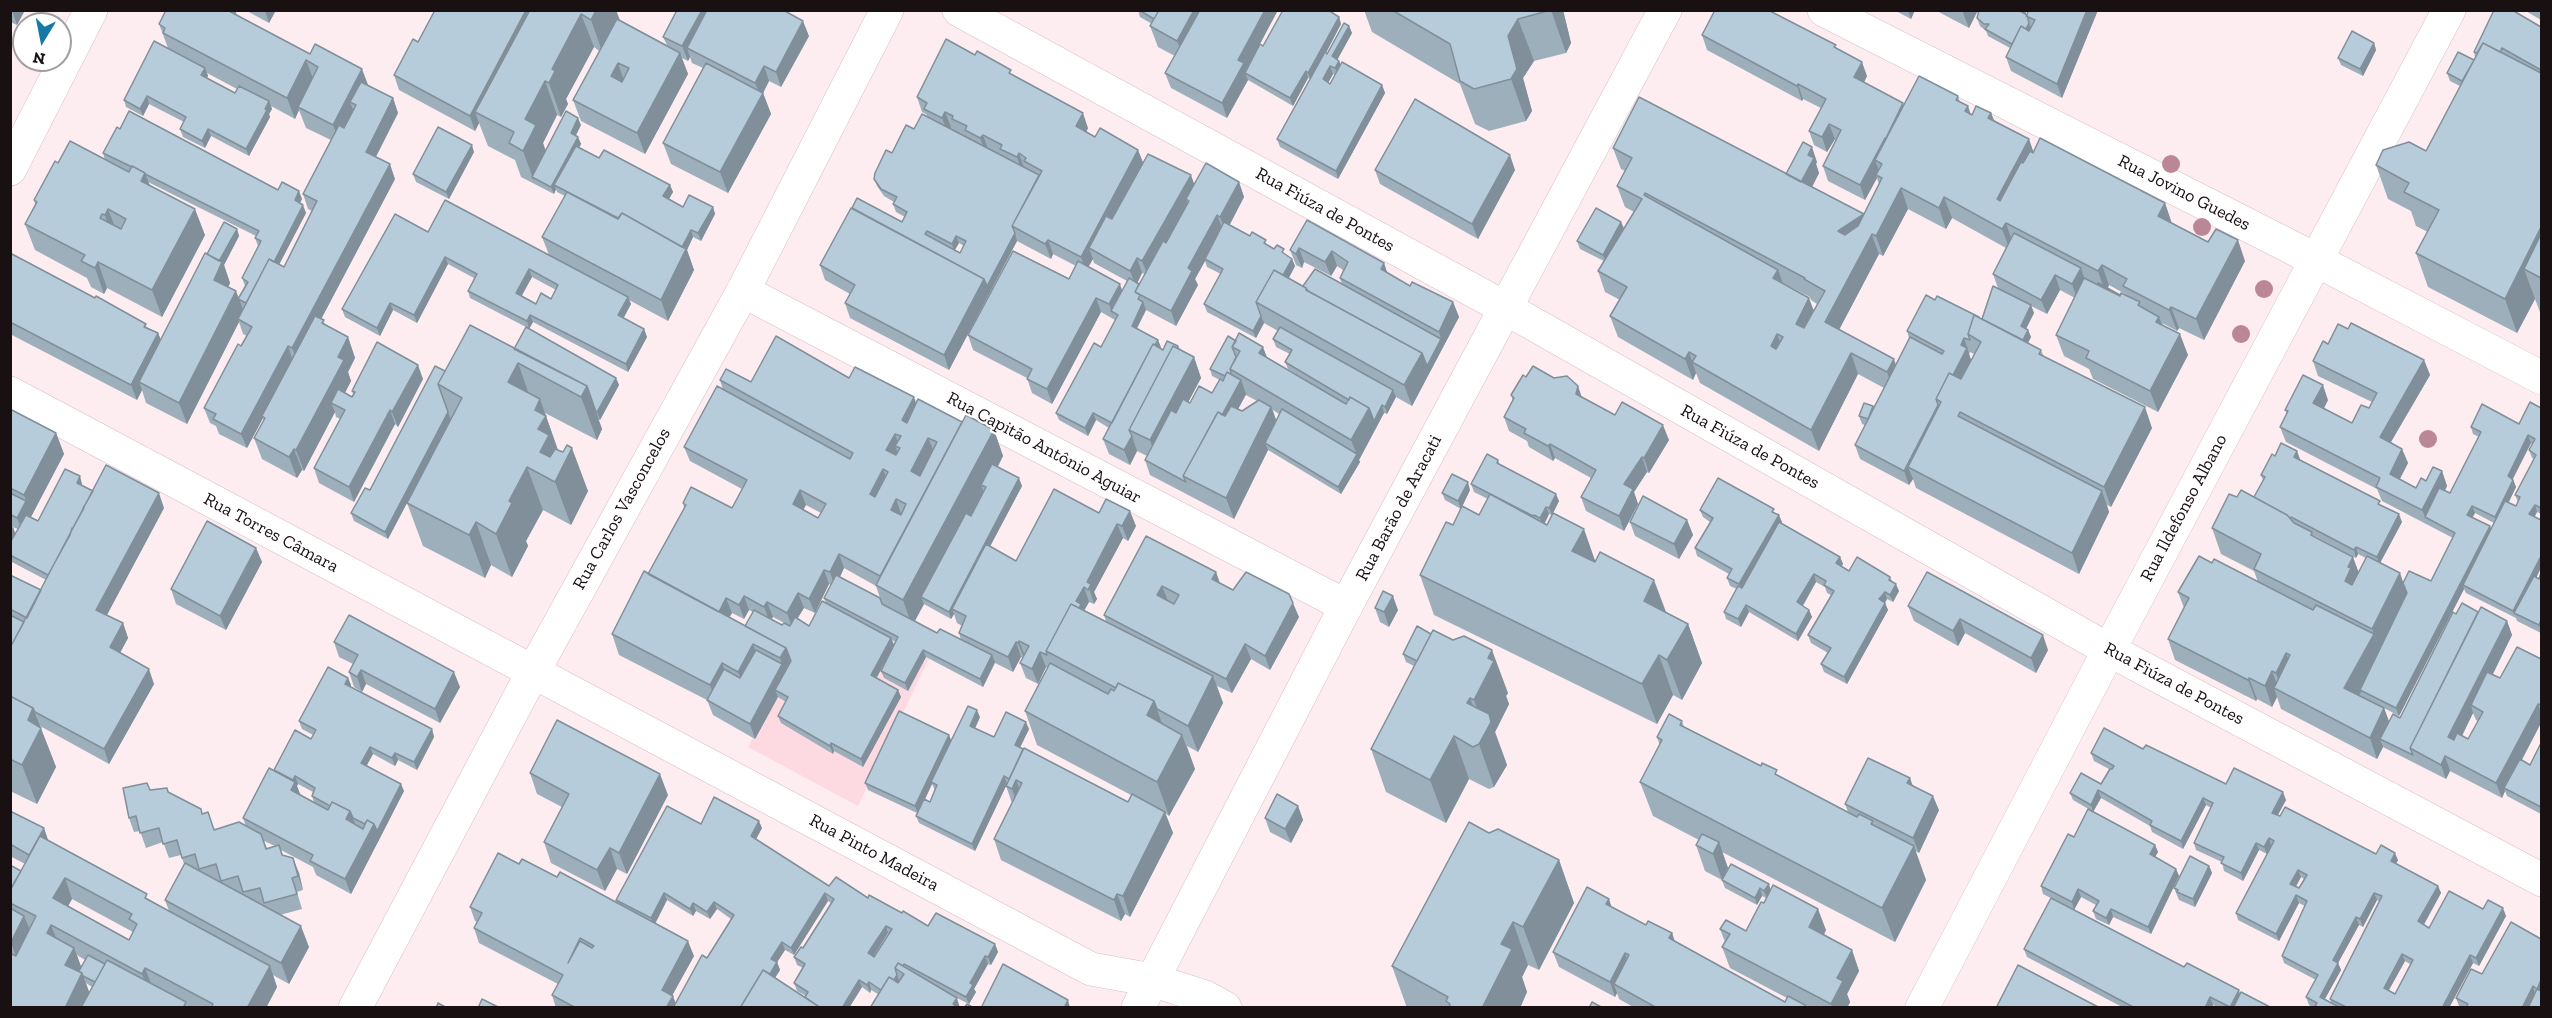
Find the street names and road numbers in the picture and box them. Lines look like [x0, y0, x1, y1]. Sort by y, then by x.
street label: Rua Jovino Guedes [2114, 150, 2254, 236]
street label: Rua Fiúza de Pontes [1252, 163, 1398, 257]
street label: Rua Capitão Antônio Aguiar [943, 387, 1145, 509]
street label: Rua Fiúza de Pontes [1677, 400, 1823, 494]
street label: Rua Carlos Vasconcelos [569, 424, 675, 594]
street label: Rua Barão de Aracati [1351, 431, 1447, 585]
street label: Rua Ildefonso Albano [2136, 431, 2232, 585]
street label: Rua Torres Câmara [200, 488, 342, 578]
street label: Rua Fiúza de Pontes [2100, 638, 2248, 730]
street label: Rua Pinto Madeira [805, 810, 943, 896]

